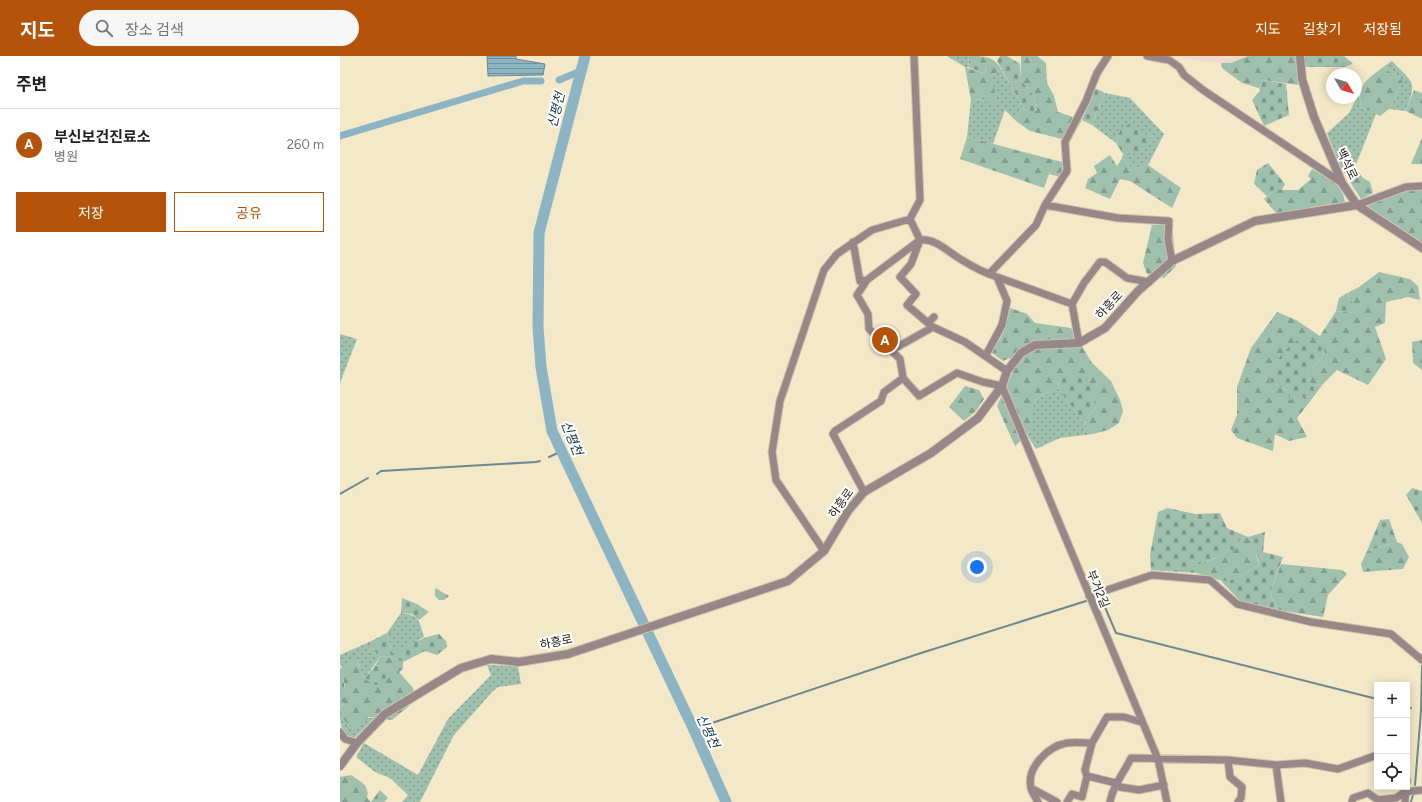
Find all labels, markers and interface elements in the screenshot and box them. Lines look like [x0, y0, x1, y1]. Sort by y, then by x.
search box [79, 10, 359, 46]
icon: search [93, 17, 115, 39]
text: 지도 [20, 19, 55, 42]
text: 장소 검색 [125, 21, 184, 39]
text: 지도 [1255, 21, 1281, 38]
text: 길찾기 [1303, 21, 1341, 38]
text: 저장됨 [1363, 21, 1402, 38]
north arrow [1326, 68, 1362, 104]
text: 주변 [16, 74, 47, 94]
water label: 신평천 [544, 90, 568, 129]
text: 부신보건진료소 [54, 128, 151, 146]
text: A [24, 137, 34, 152]
text: 260 m [287, 137, 324, 152]
street label: 백석로 [1333, 146, 1361, 182]
text: 병원 [54, 149, 78, 164]
button: 저장 [16, 192, 166, 232]
button: 공유 [174, 192, 324, 232]
street label: 하흥로 [1093, 288, 1125, 322]
pin: A [872, 325, 898, 355]
water label: 신평천 [558, 419, 586, 458]
street label: 하흥로 [826, 485, 856, 521]
your location [967, 557, 987, 577]
street label: 부거2길 [1084, 568, 1112, 610]
street label: 하흥로 [538, 632, 574, 652]
map controls [1374, 682, 1410, 790]
button: + [1374, 682, 1410, 718]
water label: 신평천 [694, 712, 723, 751]
button: − [1374, 718, 1410, 754]
button: locate [1374, 754, 1410, 790]

